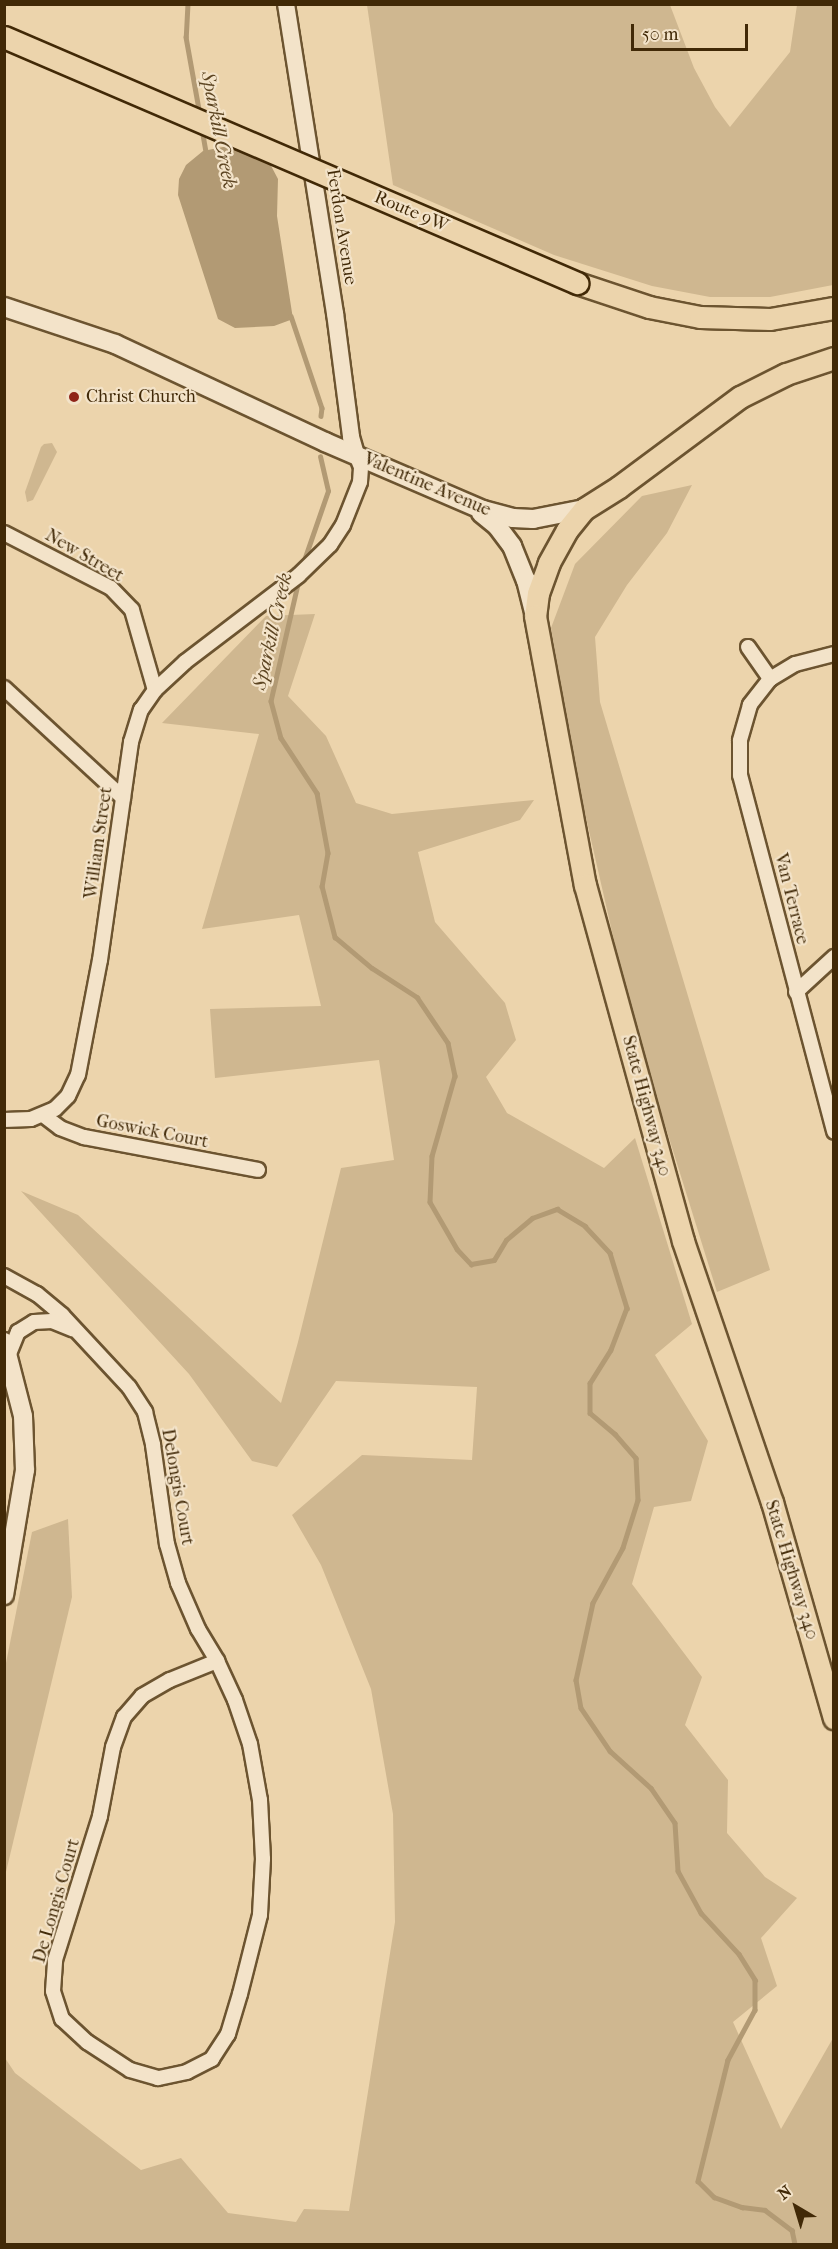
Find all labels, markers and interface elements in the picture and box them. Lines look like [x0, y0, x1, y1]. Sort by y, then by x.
scale bar [634, 12, 751, 50]
text: 50 m [642, 24, 678, 45]
water label: Sparkill Creek [196, 69, 242, 191]
street label: Ferdon Avenue [321, 167, 361, 287]
street label: Route 9W [371, 187, 451, 237]
place label: Christ Church [86, 386, 196, 408]
marker: Christ Church [67, 390, 81, 404]
street label: Valentine Avenue [360, 449, 494, 521]
street label: New Street [41, 525, 127, 587]
water label: Sparkill Creek [247, 570, 297, 692]
street label: William Street [80, 786, 118, 900]
street label: Van Terrace [769, 851, 813, 947]
street label: State Highway 340 [617, 1033, 675, 1179]
street label: Goswick Court [94, 1111, 210, 1153]
street label: Delongis Court [156, 1427, 198, 1547]
street label: State Highway 340 [760, 1498, 822, 1642]
street label: De Longis Court [29, 1837, 85, 1965]
north arrow [766, 2177, 826, 2237]
text: N [774, 2181, 795, 2204]

